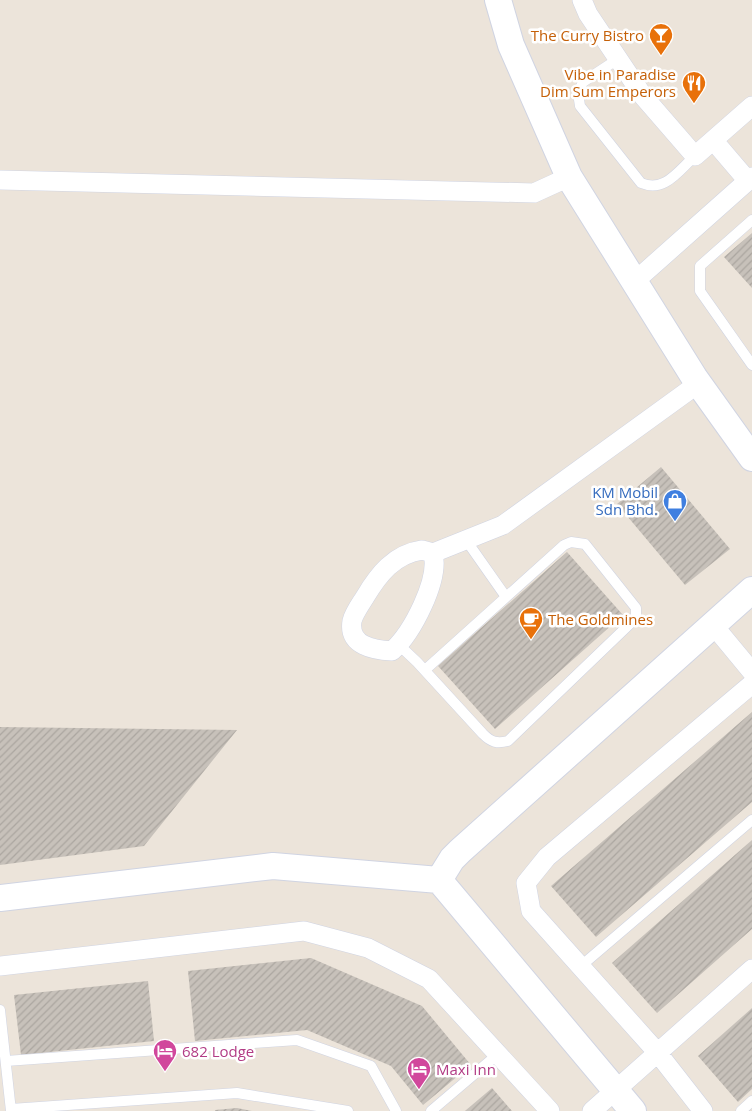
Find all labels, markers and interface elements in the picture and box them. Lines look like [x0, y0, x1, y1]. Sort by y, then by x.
bar icon: The Curry Bistro [648, 22, 674, 56]
place label: The Curry Bistro [531, 25, 644, 45]
place label: Vibe in Paradise Dim Sum Emperors [540, 64, 676, 101]
restaurant icon: Vibe in Paradise Dim Sum Emperors [681, 70, 707, 104]
place label: KM Mobil Sdn Bhd. [592, 482, 658, 519]
shop icon: KM Mobil Sdn Bhd. [662, 488, 688, 522]
cafe icon: The Goldmines [518, 606, 544, 640]
place label: The Goldmines [548, 609, 653, 629]
hotel icon: 682 Lodge [152, 1038, 178, 1072]
place label: 682 Lodge [182, 1041, 254, 1061]
hotel icon: Maxi Inn [406, 1056, 432, 1090]
place label: Maxi Inn [436, 1059, 496, 1079]

